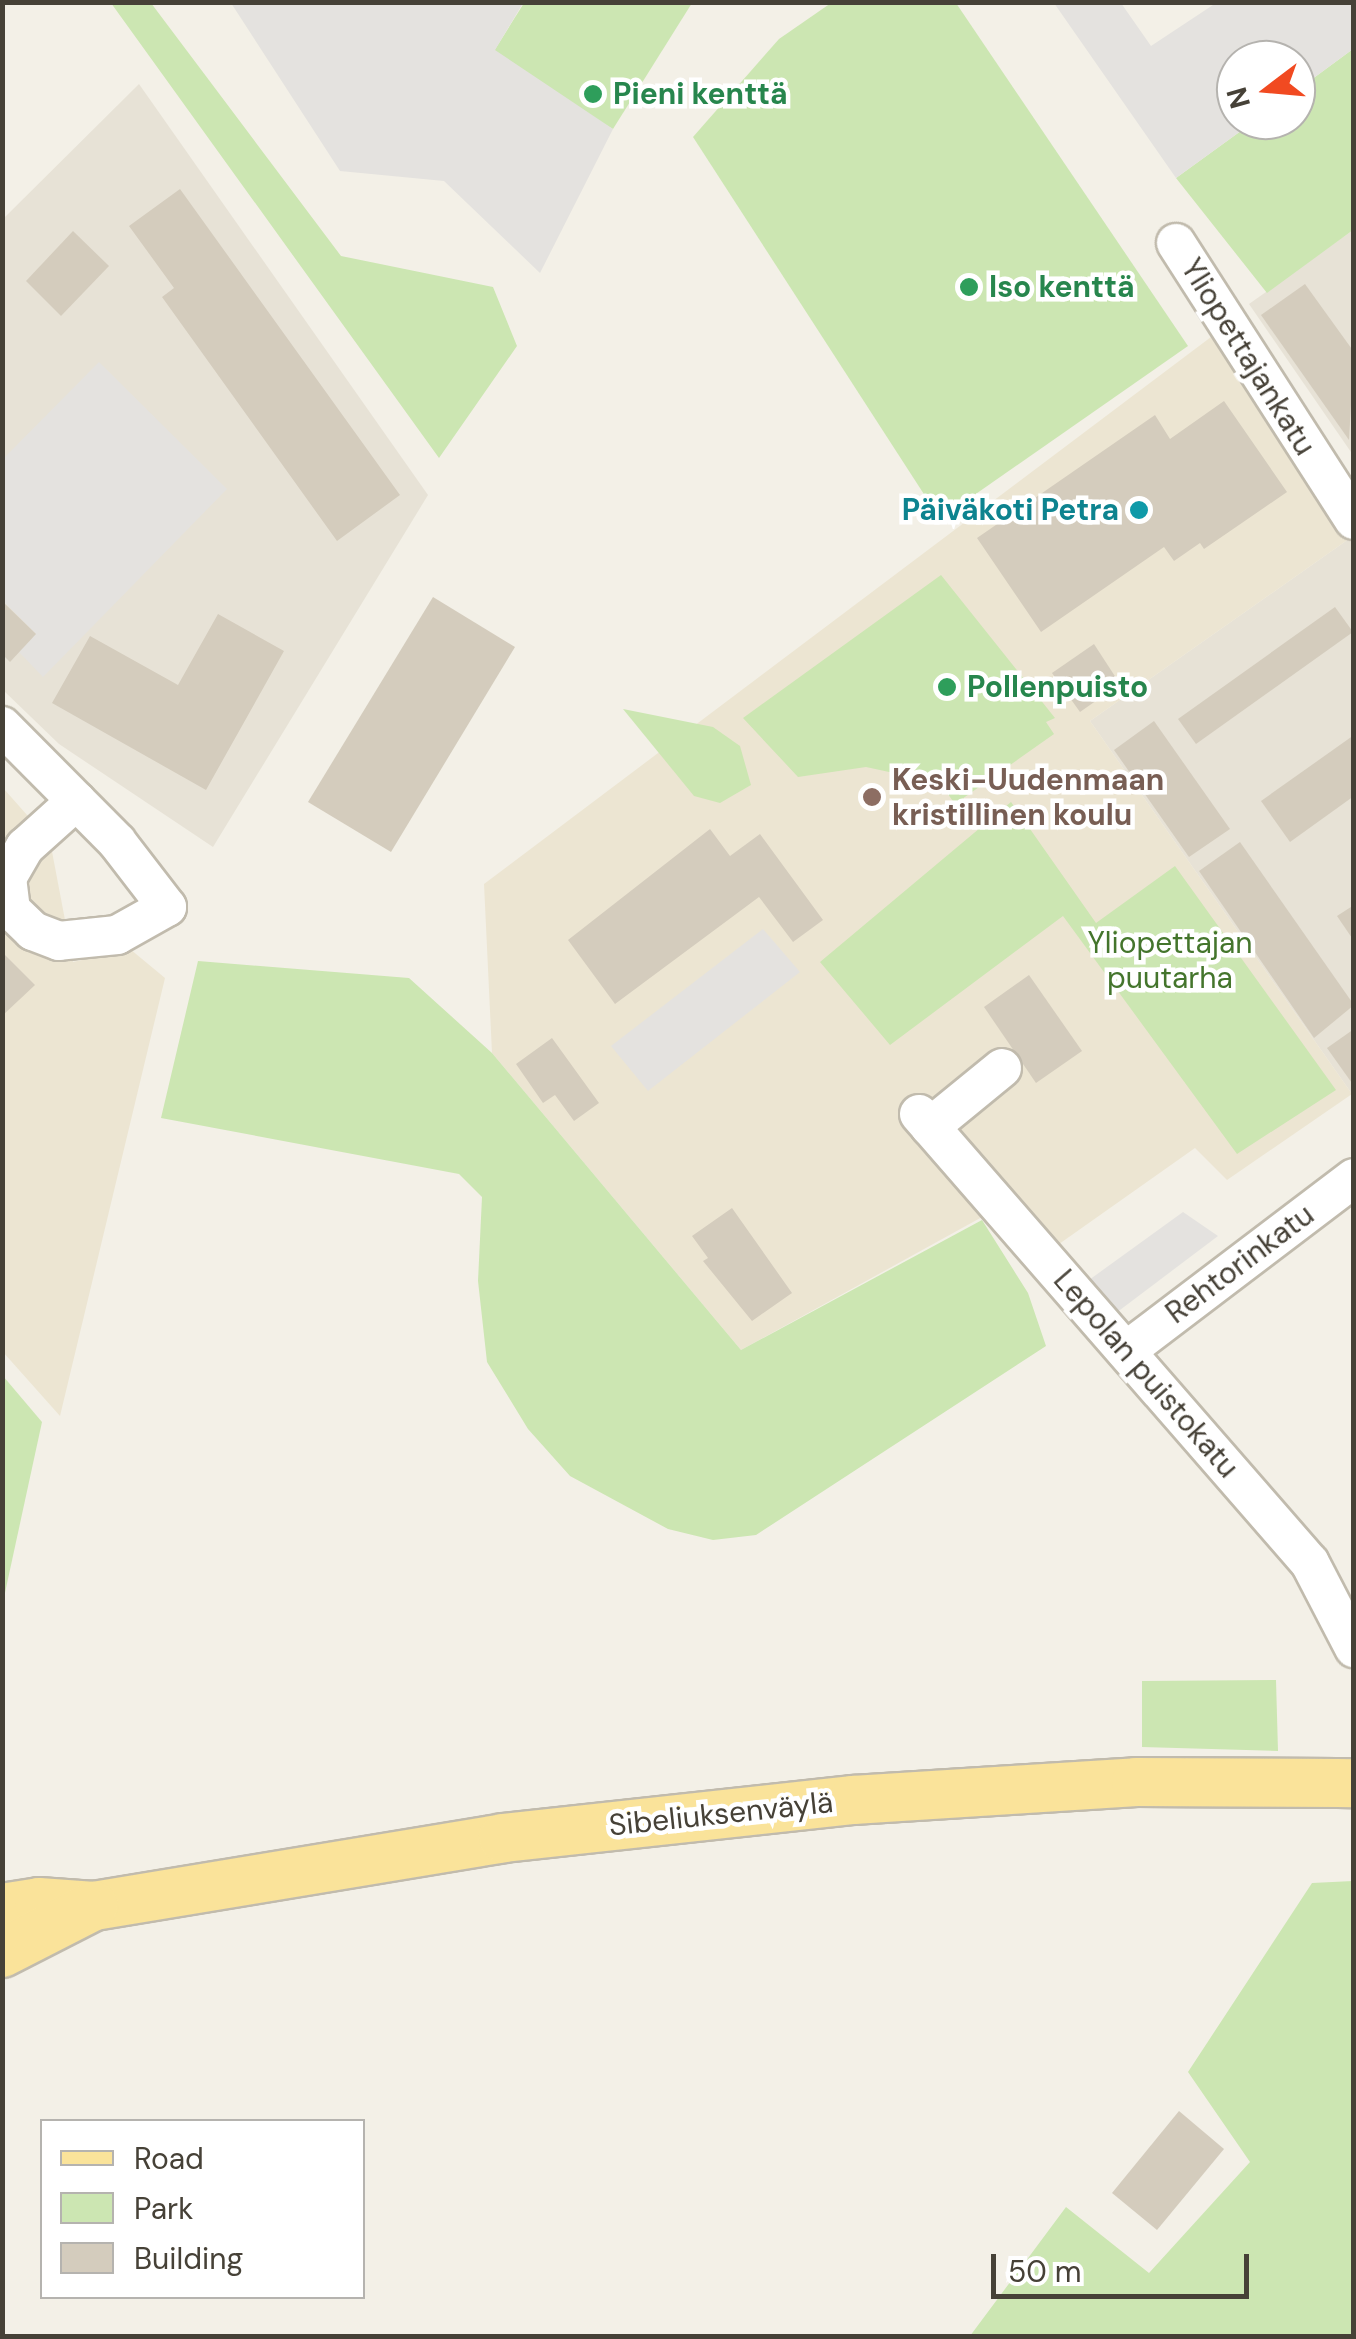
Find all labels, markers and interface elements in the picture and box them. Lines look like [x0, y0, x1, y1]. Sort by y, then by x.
north arrow [1216, 40, 1316, 140]
place label: Pieni kenttä [613, 76, 788, 112]
marker: Pieni kenttä [582, 83, 604, 105]
text: N [1218, 83, 1259, 113]
street label: Yliopettajankatu [1173, 252, 1323, 462]
place label: Iso kenttä [989, 269, 1135, 305]
marker: Iso kenttä [958, 276, 980, 298]
place label: Päiväkoti Petra [902, 492, 1119, 528]
marker: Päiväkoti Petra [1128, 499, 1150, 521]
place label: Pollenpuisto [967, 669, 1148, 705]
marker: Pollenpuisto [936, 676, 958, 698]
place label: Keski-Uudenmaan kristillinen koulu [892, 762, 1164, 832]
marker: Keski-Uudenmaan kristillinen koulu [861, 786, 883, 808]
park label: Yliopettajan puutarha [1087, 925, 1253, 996]
street label: Rehtorinkatu [1159, 1197, 1321, 1331]
street label: Lepolan puistokatu [1046, 1263, 1246, 1485]
street label: Sibeliuksenväylä [607, 1784, 835, 1844]
legend [40, 2119, 365, 2299]
text: Road [134, 2139, 204, 2178]
text: Park [134, 2189, 193, 2228]
scale bar [996, 2234, 1254, 2296]
text: Building [134, 2239, 243, 2278]
text: 50 m [1008, 2252, 1082, 2291]

